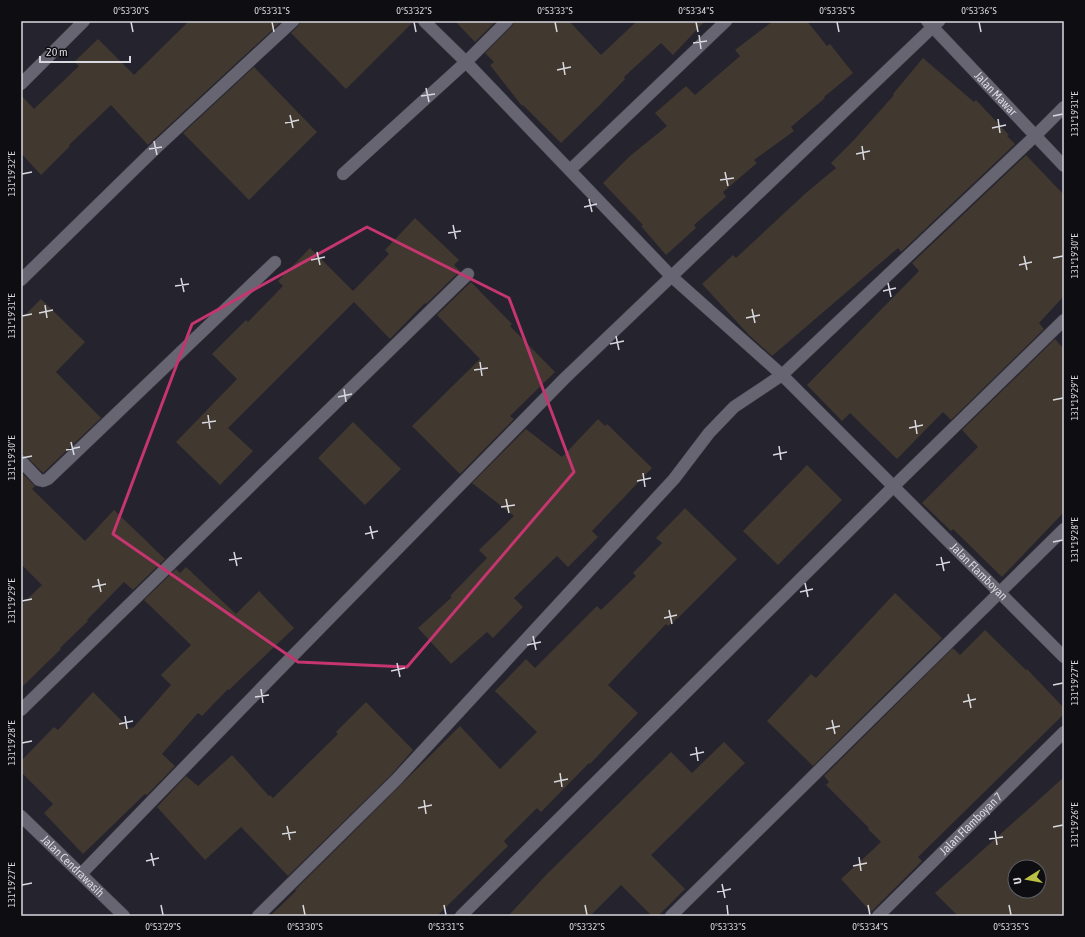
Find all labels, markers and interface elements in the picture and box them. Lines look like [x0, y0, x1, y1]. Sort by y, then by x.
text: 0°53'30"S [113, 5, 149, 16]
text: 0°53'31"S [254, 5, 290, 16]
text: 0°53'32"S [396, 5, 432, 16]
text: 0°53'33"S [537, 5, 573, 16]
text: 0°53'34"S [678, 5, 714, 16]
text: 0°53'35"S [819, 5, 855, 16]
text: 0°53'36"S [961, 5, 997, 16]
scale bar [40, 38, 130, 64]
text: 20 m [46, 45, 68, 59]
street label: Jalan Mawar [972, 69, 1020, 119]
text: 131°19'31"E [1069, 91, 1080, 136]
text: 131°19'32"E [6, 151, 17, 196]
text: 131°19'30"E [1069, 233, 1080, 278]
text: 131°19'31"E [6, 293, 17, 338]
text: 131°19'29"E [1069, 375, 1080, 420]
text: 131°19'30"E [6, 435, 17, 480]
text: 131°19'28"E [1069, 517, 1080, 562]
street label: Jalan Flamboyan [947, 540, 1010, 603]
text: 131°19'29"E [6, 578, 17, 623]
text: 131°19'27"E [1069, 660, 1080, 705]
text: 131°19'28"E [6, 720, 17, 765]
street label: Jalan Flamboyan 7 [937, 790, 1006, 858]
text: 131°19'26"E [1069, 802, 1080, 847]
street label: Jalan Cendrawasih [38, 832, 107, 900]
north arrow [1007, 859, 1047, 899]
text: 131°19'27"E [6, 862, 17, 907]
text: U [1011, 877, 1024, 885]
text: 0°53'29"S [145, 921, 181, 932]
text: 0°53'30"S [287, 921, 323, 932]
text: 0°53'31"S [428, 921, 464, 932]
text: 0°53'32"S [569, 921, 605, 932]
text: 0°53'33"S [710, 921, 746, 932]
text: 0°53'34"S [852, 921, 888, 932]
text: 0°53'35"S [993, 921, 1029, 932]

